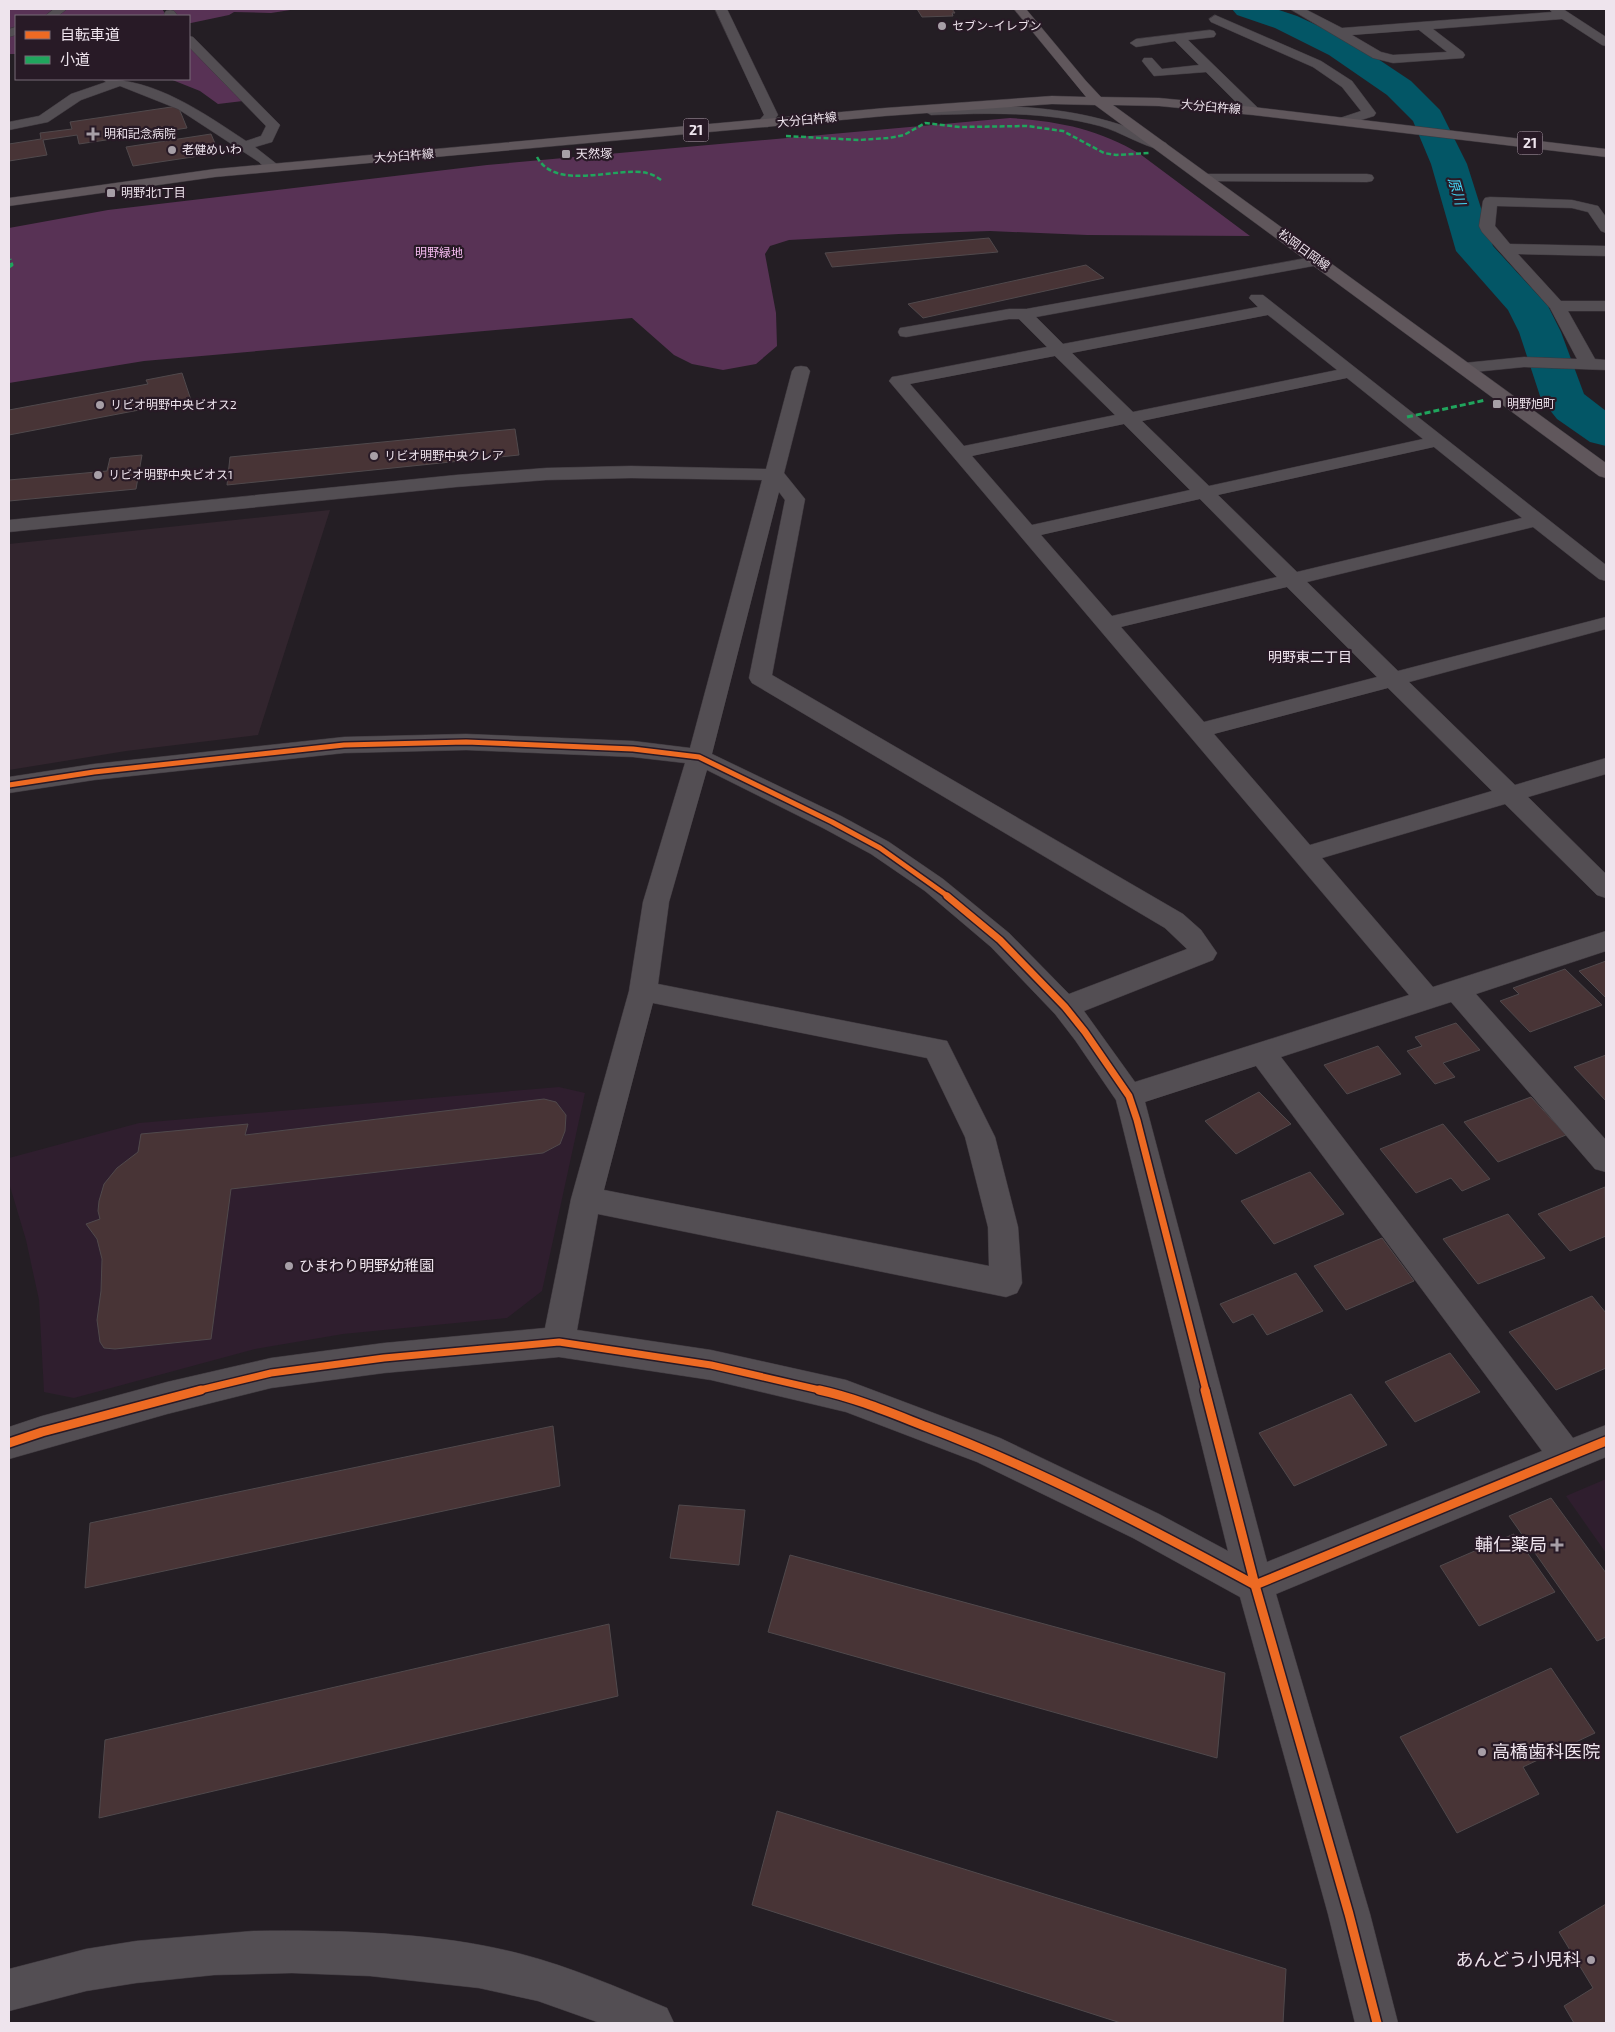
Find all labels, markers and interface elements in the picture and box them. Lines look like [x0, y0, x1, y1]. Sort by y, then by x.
legend [15, 15, 190, 80]
place label: セブン-イレブン [952, 18, 1041, 32]
marker: セブン-イレブン [936, 20, 948, 32]
text: 自転車道 [60, 25, 120, 43]
text: 小道 [60, 50, 90, 68]
street label: 大分臼杵線 [1181, 96, 1242, 116]
street label: 大分臼杵線 [776, 109, 837, 129]
road number: 21 [684, 118, 708, 142]
place label: 明和記念病院 [104, 126, 176, 140]
marker: 明和記念病院 [86, 127, 100, 141]
road number: 21 [1518, 132, 1542, 154]
place label: 老健めいわ [182, 142, 242, 156]
marker: 老健めいわ [166, 144, 178, 156]
street label: 大分臼杵線 [373, 145, 434, 165]
place label: 天然塚 [576, 146, 612, 160]
marker: 天然塚 [560, 148, 572, 160]
water label: 原川 [1445, 175, 1470, 209]
place label: 明野北1丁目 [121, 185, 186, 199]
marker: 明野北1丁目 [105, 187, 117, 199]
street label: 松岡日岡線 [1276, 226, 1333, 272]
park label: 明野緑地 [415, 245, 463, 259]
place label: 明野旭町 [1507, 396, 1555, 410]
place label: リビオ明野中央ビオス2 [110, 397, 237, 411]
marker: 明野旭町 [1491, 398, 1503, 410]
marker: リビオ明野中央ビオス2 [94, 399, 106, 411]
place label: リビオ明野中央クレア [384, 448, 504, 462]
marker: リビオ明野中央クレア [368, 450, 380, 462]
place label: リビオ明野中央ビオス1 [108, 467, 233, 481]
marker: リビオ明野中央ビオス1 [92, 469, 104, 481]
district label: 明野東二丁目 [1268, 648, 1352, 665]
place label: ひまわり明野幼稚園 [299, 1256, 434, 1274]
marker: ひまわり明野幼稚園 [283, 1260, 295, 1272]
place label: 輔仁薬局 [1475, 1533, 1547, 1555]
marker: 輔仁薬局 [1551, 1539, 1563, 1551]
place label: 高橋歯科医院 [1492, 1740, 1600, 1762]
marker: 高橋歯科医院 [1476, 1746, 1488, 1758]
place label: あんどう小児科 [1456, 1948, 1581, 1970]
marker: あんどう小児科 [1585, 1954, 1597, 1966]

